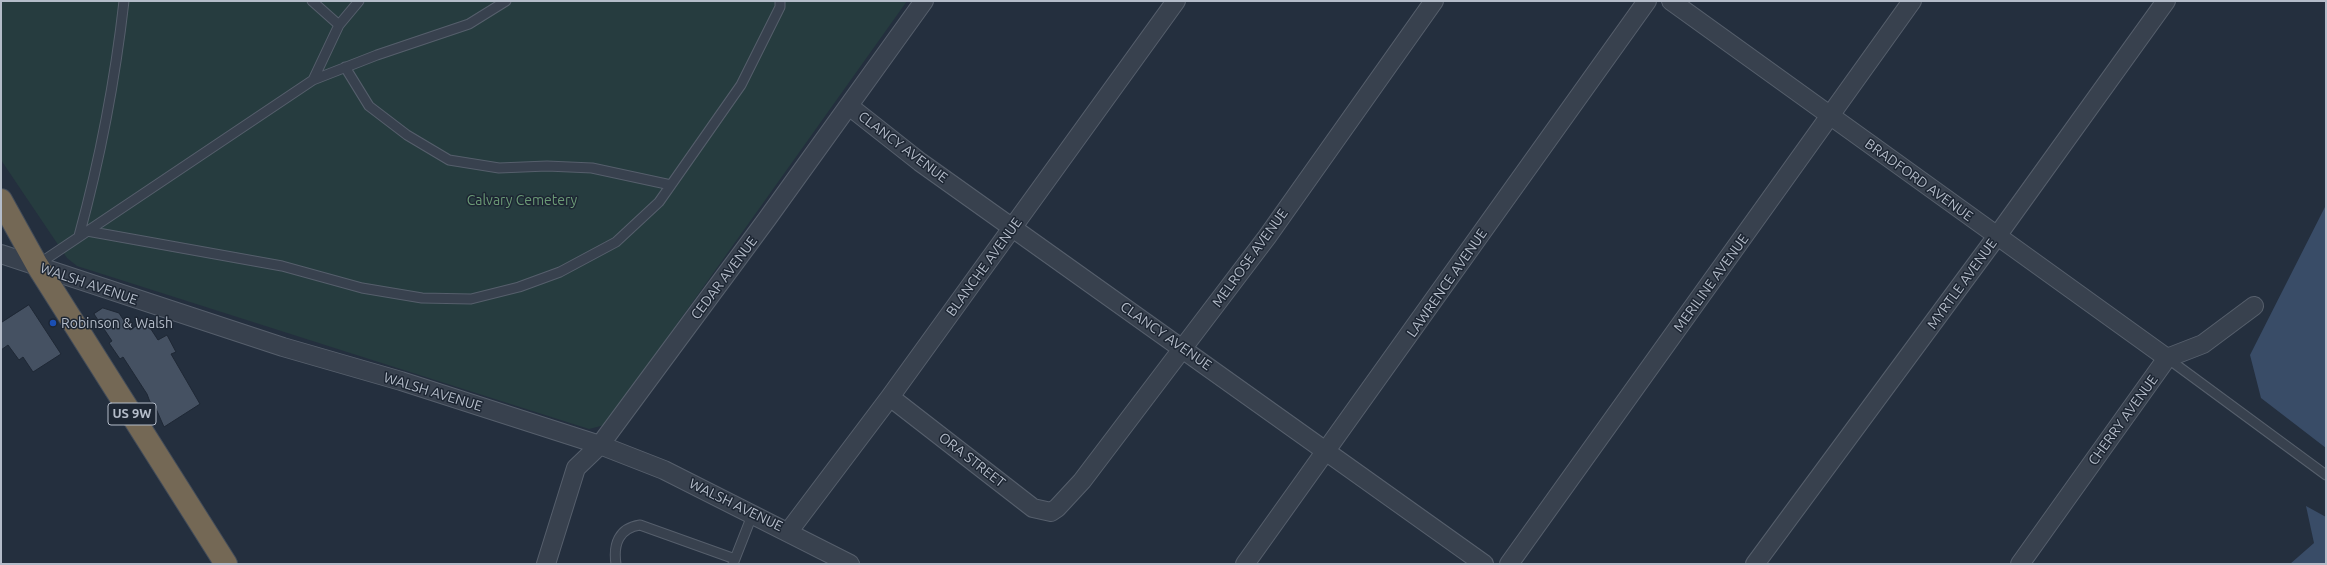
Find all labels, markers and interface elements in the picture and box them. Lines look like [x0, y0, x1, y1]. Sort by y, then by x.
street label: CLANCY AVENUE [855, 108, 951, 186]
street label: BRADFORD AVENUE [1862, 135, 1976, 225]
park label: Calvary Cemetery [467, 192, 577, 208]
street label: MELROSE AVENUE [1209, 205, 1291, 311]
street label: BLANCHE AVENUE [943, 215, 1025, 319]
street label: LAWRENCE AVENUE [1403, 226, 1491, 340]
street label: MERILINE AVENUE [1670, 231, 1752, 335]
street label: CEDAR AVENUE [687, 233, 761, 323]
street label: MYRTLE AVENUE [1924, 236, 2000, 332]
street label: WALSH AVENUE [38, 259, 140, 309]
street label: CLANCY AVENUE [1117, 298, 1215, 374]
place label: Robinson & Walsh [61, 315, 173, 331]
marker: Robinson & Walsh [48, 318, 58, 328]
street label: WALSH AVENUE [382, 369, 484, 415]
street label: CHERRY AVENUE [2085, 372, 2161, 468]
road number: US 9W [108, 403, 156, 425]
street label: ORA STREET [935, 429, 1009, 491]
street label: WALSH AVENUE [686, 475, 786, 535]

